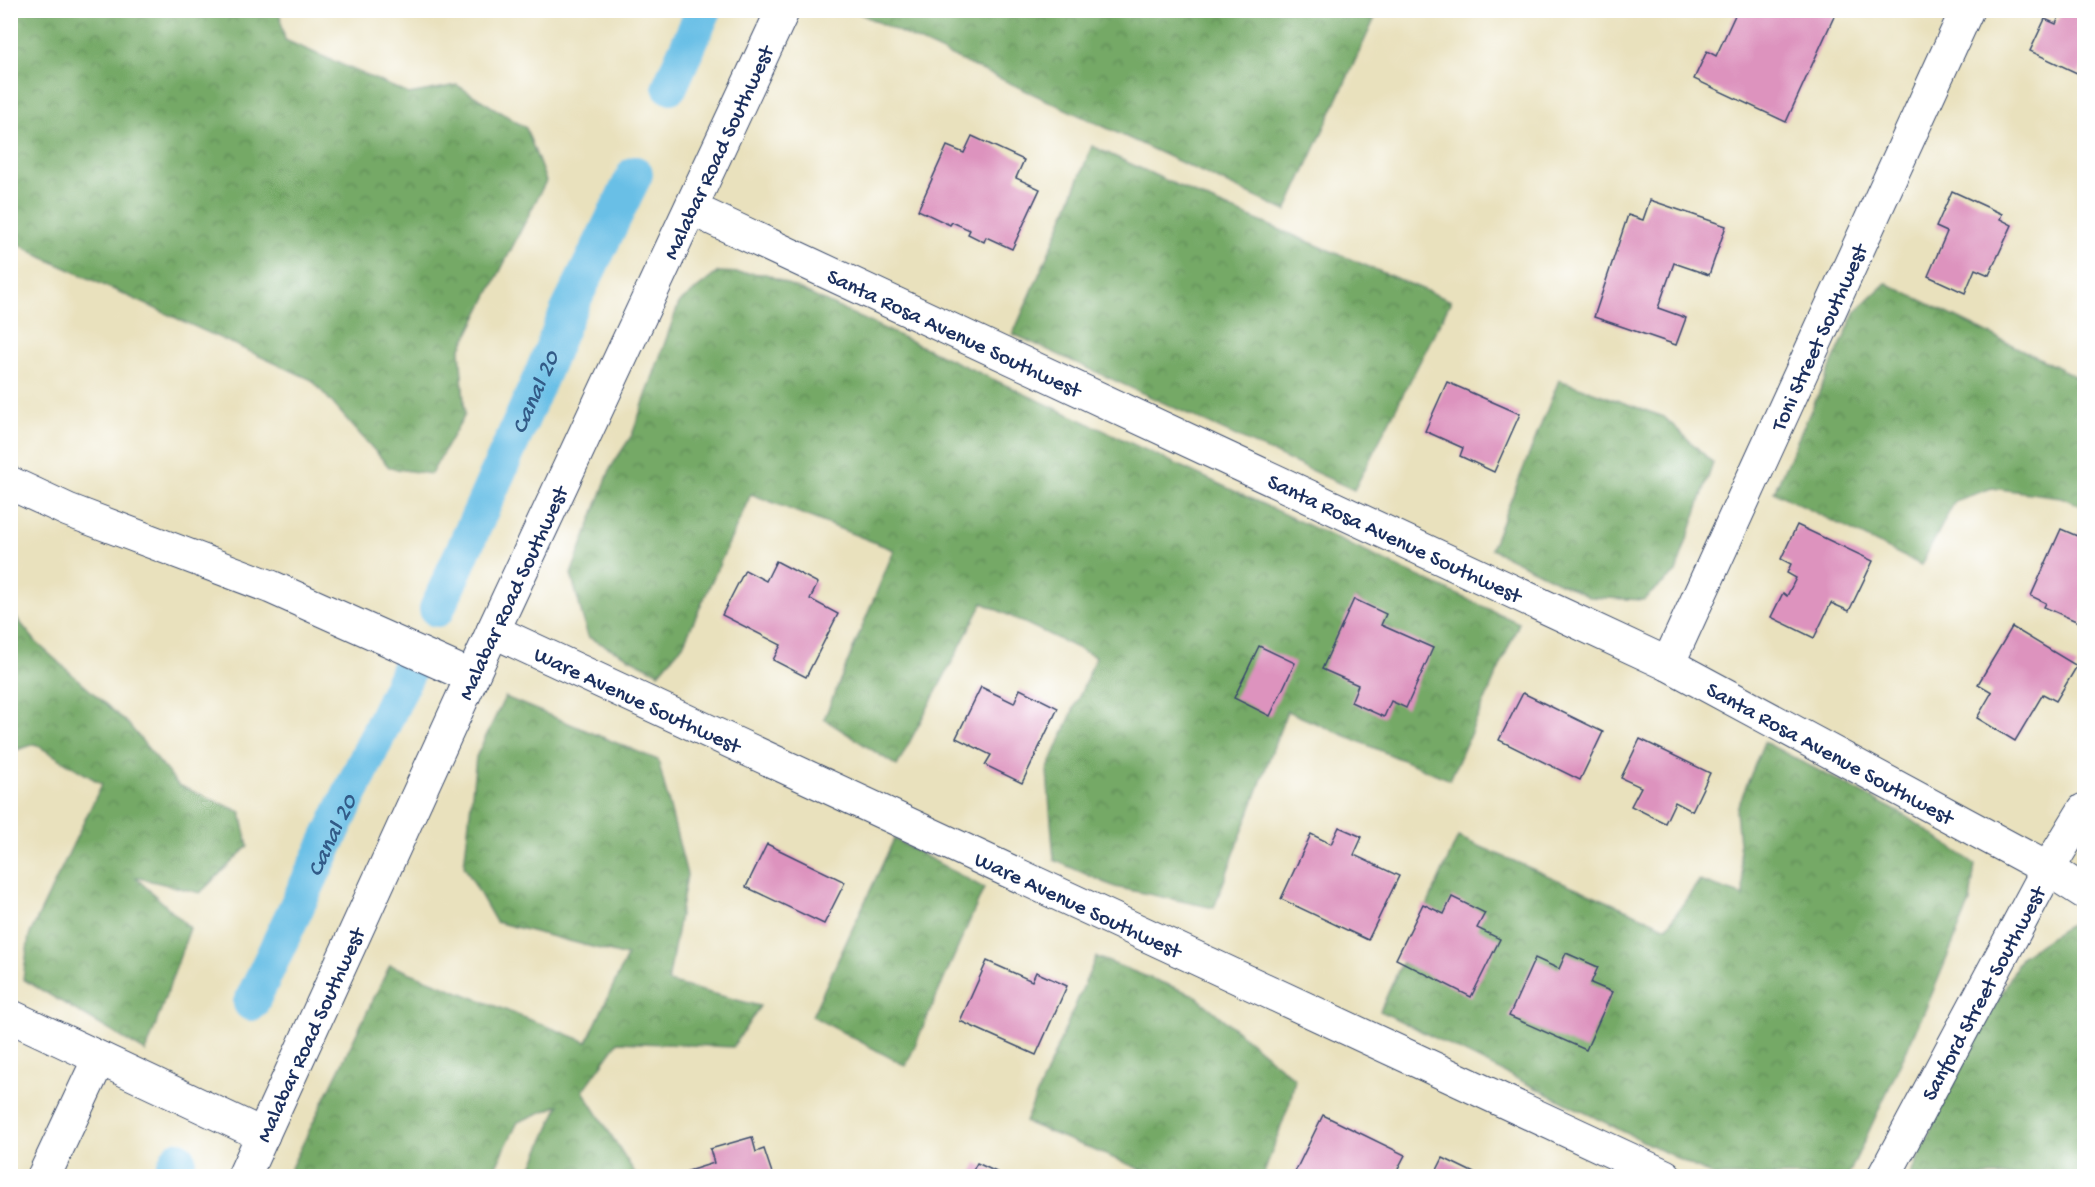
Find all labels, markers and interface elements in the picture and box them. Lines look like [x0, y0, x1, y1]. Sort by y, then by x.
street label: Malabar Road Southwest [659, 41, 782, 265]
street label: Toni Street Southwest [1767, 239, 1876, 438]
street label: Santa Rosa Avenue Southwest [822, 265, 1086, 406]
water label: Canal 20 [506, 346, 568, 439]
street label: Santa Rosa Avenue Southwest [1262, 470, 1527, 612]
street label: Malabar Road Southwest [454, 481, 577, 705]
street label: Ware Avenue Southwest [529, 643, 746, 762]
street label: Santa Rosa Avenue Southwest [1701, 678, 1959, 834]
water label: Canal 20 [302, 789, 366, 882]
street label: Ware Avenue Southwest [970, 848, 1186, 967]
street label: Sanford Street Southwest [1918, 881, 2054, 1106]
street label: Malabar Road Southwest [252, 923, 374, 1147]

